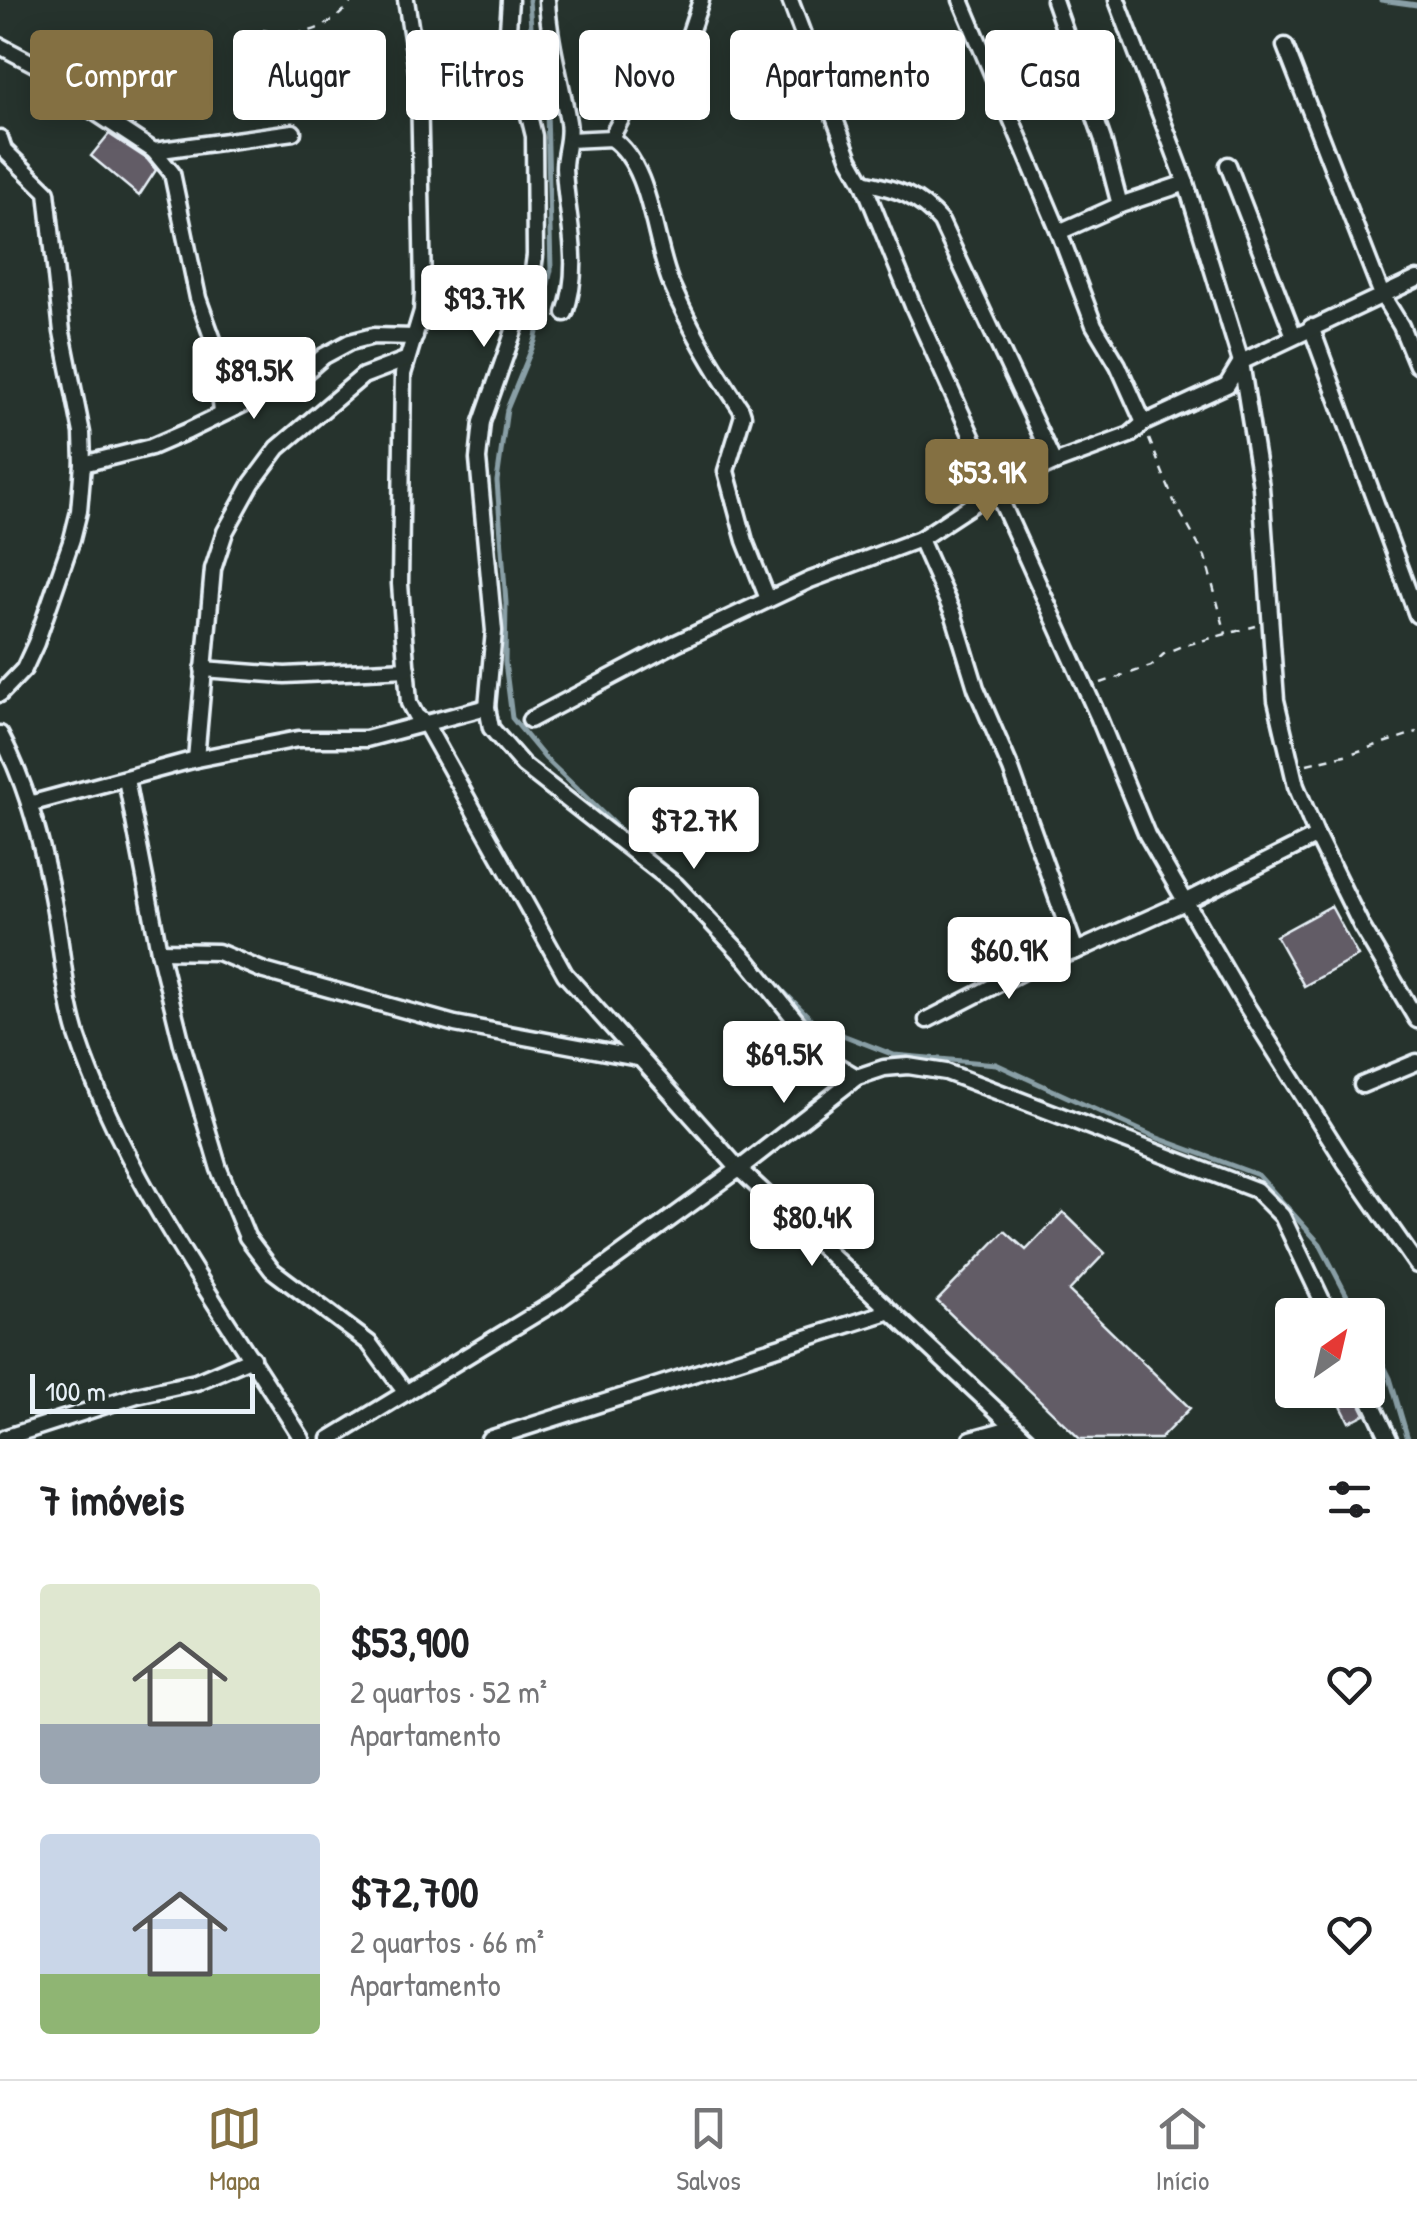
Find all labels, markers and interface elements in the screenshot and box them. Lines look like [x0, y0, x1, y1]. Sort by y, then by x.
chip: Comprar [30, 30, 213, 120]
chip: Alugar [233, 30, 386, 120]
chip: Filtros [406, 30, 559, 120]
chip: Novo [579, 30, 710, 120]
chip: Apartamento [730, 30, 965, 120]
chip: Casa [985, 30, 1115, 120]
pin: $93.7K [403, 265, 565, 350]
text: $93.7K [443, 276, 525, 319]
pin: $89.5K [173, 337, 335, 422]
text: $89.5K [215, 348, 293, 391]
pin: $53.9K [906, 439, 1068, 524]
text: $53.9K [947, 450, 1027, 493]
pin: $72.7K [613, 787, 775, 872]
text: $72.7K [651, 798, 737, 841]
pin: $60.9K [928, 917, 1090, 1002]
text: $60.9K [970, 928, 1048, 971]
pin: $69.5K [703, 1021, 865, 1106]
text: $69.5K [745, 1032, 823, 1075]
pin: $80.4K [731, 1184, 893, 1269]
text: $80.4K [772, 1195, 852, 1238]
north arrow [1275, 1298, 1385, 1408]
map controls [1275, 1298, 1385, 1408]
scale bar [30, 1369, 255, 1414]
text: 100 m [45, 1372, 106, 1410]
text: 7 imóveis [40, 1471, 184, 1528]
icon: filters [1322, 1472, 1377, 1527]
text: $53,900 [350, 1613, 469, 1670]
icon: home [120, 1624, 240, 1744]
icon: heart [1322, 1657, 1377, 1712]
text: 2 quartos · 52 m² [350, 1670, 547, 1713]
text: Apartamento [350, 1713, 501, 1756]
text: $72,700 [350, 1863, 479, 1920]
icon: home [120, 1874, 240, 1994]
icon: heart [1322, 1907, 1377, 1962]
text: 2 quartos · 66 m² [350, 1920, 544, 1963]
text: Apartamento [350, 1963, 501, 2006]
tab: Mapa [207, 2101, 262, 2199]
tab: Salvos [676, 2101, 741, 2199]
tab: Início [1155, 2101, 1210, 2199]

